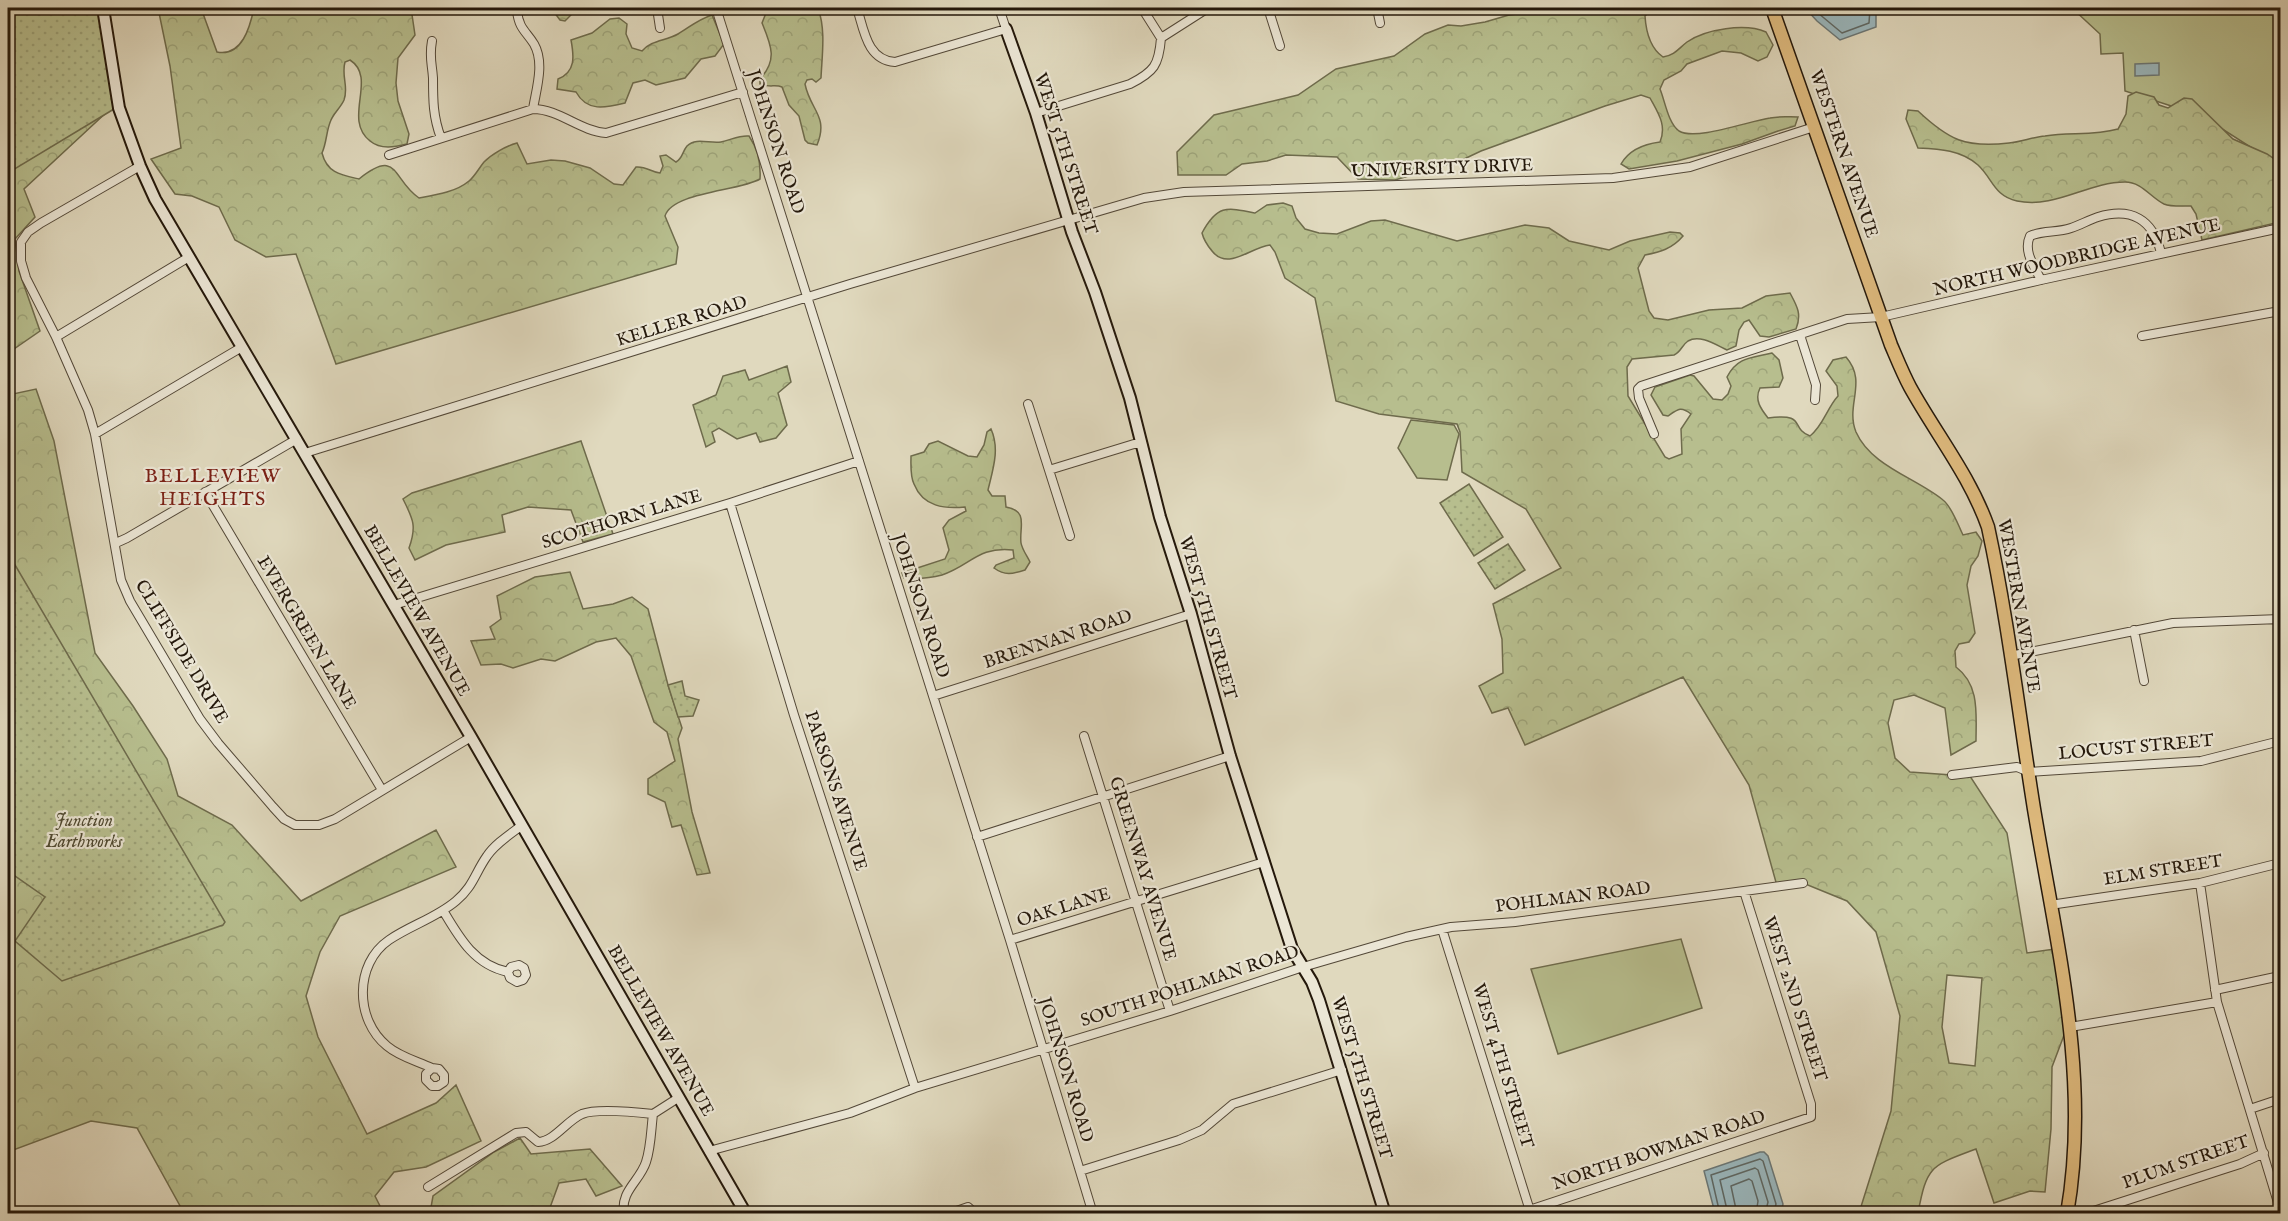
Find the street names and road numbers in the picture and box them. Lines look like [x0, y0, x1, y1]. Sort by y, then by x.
street label: JOHNSON ROAD [740, 65, 809, 217]
street label: WESTERN AVENUE [1803, 67, 1883, 241]
street label: WEST 5TH STREET [1028, 70, 1102, 238]
street label: UNIVERSITY DRIVE [1350, 154, 1534, 184]
street label: NORTH WOODBRIDGE AVENUE [1931, 214, 2223, 302]
street label: KELLER ROAD [614, 291, 750, 353]
street label: SCOTHORN LANE [539, 485, 705, 555]
street label: WESTERN AVENUE [1991, 517, 2045, 695]
street label: BELLEVIEW AVENUE [358, 521, 474, 701]
street label: JOHNSON ROAD [885, 529, 954, 681]
street label: WEST 5TH STREET [1173, 534, 1241, 702]
street label: EVERGREEN LANE [251, 552, 361, 714]
street label: CLIFFSIDE DRIVE [129, 576, 233, 728]
street label: BRENNAN ROAD [981, 605, 1135, 675]
street label: PARSONS AVENUE [798, 708, 872, 874]
street label: LOCUST STREET [2057, 730, 2215, 766]
street label: GREENWAY AVENUE [1103, 774, 1181, 964]
street label: ELM STREET [2102, 850, 2224, 892]
street label: POHLMAN ROAD [1494, 877, 1652, 919]
street label: OAK LANE [1014, 883, 1114, 933]
street label: WEST 2ND STREET [1756, 914, 1832, 1084]
street label: BELLEVIEW AVENUE [602, 941, 718, 1121]
street label: SOUTH POHLMAN ROAD [1078, 941, 1302, 1033]
street label: WEST 4TH STREET [1466, 981, 1538, 1151]
street label: JOHNSON ROAD [1031, 993, 1098, 1145]
street label: WEST 5TH STREET [1325, 994, 1397, 1162]
street label: NORTH BOWMAN ROAD [1550, 1106, 1768, 1196]
street label: PLUM STREET [2119, 1131, 2253, 1195]

